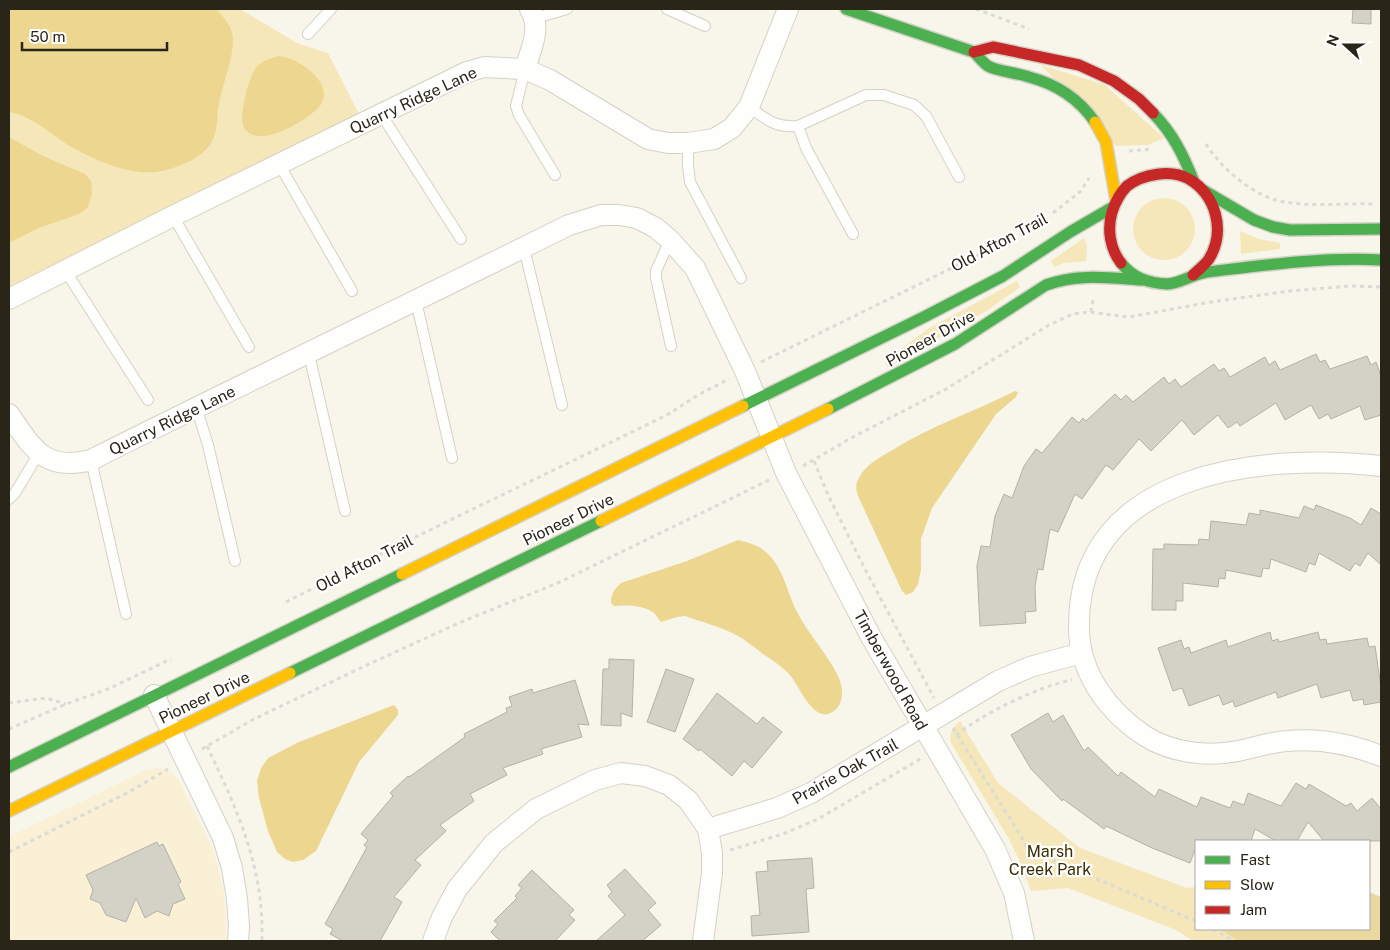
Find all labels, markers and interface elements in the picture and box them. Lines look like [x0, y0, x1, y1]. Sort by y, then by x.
scale bar [22, 20, 168, 52]
north arrow [1320, 20, 1370, 70]
text: 50 m [30, 28, 65, 45]
text: N [1323, 32, 1342, 48]
street label: Quarry Ridge Lane [347, 63, 480, 138]
street label: Old Afton Trail [948, 209, 1051, 276]
street label: Pioneer Drive [882, 306, 978, 371]
street label: Quarry Ridge Lane [106, 382, 238, 459]
street label: Pioneer Drive [520, 489, 617, 550]
street label: Old Afton Trail [312, 531, 416, 596]
street label: Timberwood Road [850, 607, 931, 734]
street label: Pioneer Drive [156, 667, 253, 728]
street label: Prairie Oak Trail [789, 734, 902, 808]
legend [1195, 840, 1370, 930]
park label: Marsh Creek Park [1009, 842, 1091, 879]
text: Fast [1240, 851, 1270, 868]
text: Slow [1240, 876, 1275, 893]
text: Jam [1240, 901, 1267, 918]

